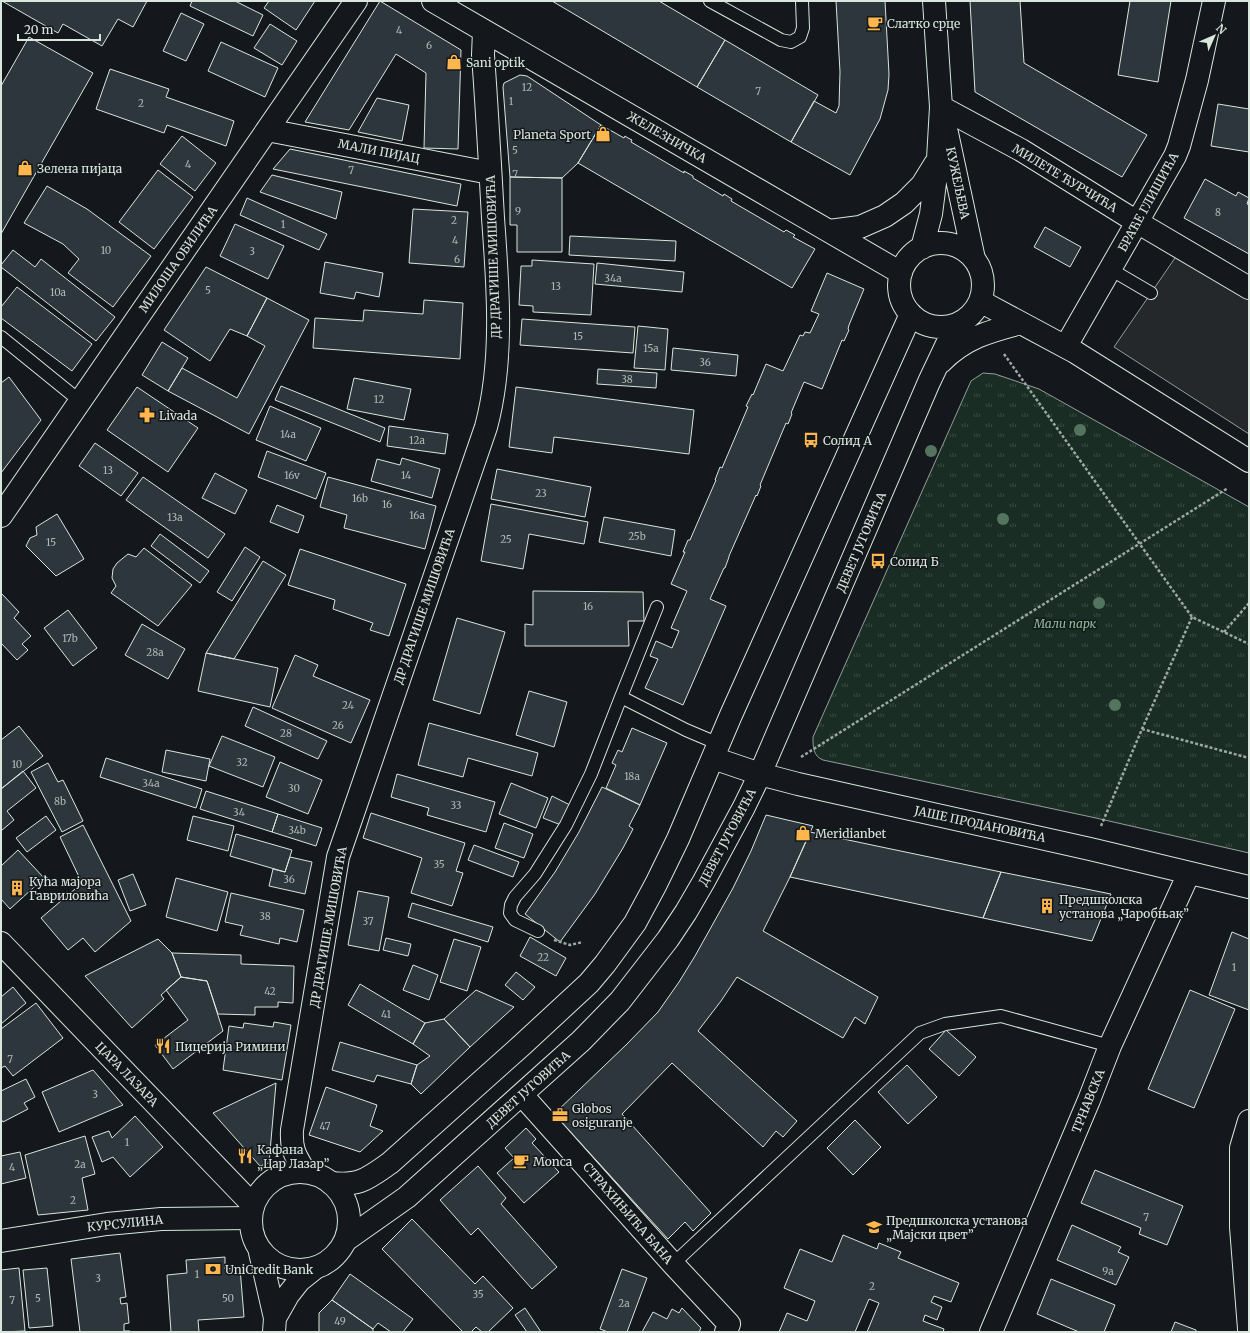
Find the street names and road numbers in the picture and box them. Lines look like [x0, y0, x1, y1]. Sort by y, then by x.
street label: ЖЕЛЕЗНИЧКА [625, 108, 710, 166]
street label: МАЛИ ПИЈАЦ [337, 136, 421, 166]
street label: МИЛЕТЕ ЋУРЧИЋА [1010, 141, 1121, 216]
street label: КУЖЕЉЕВА [943, 146, 973, 221]
street label: БРАЋЕ ГЛИШИЋА [1115, 149, 1182, 254]
street label: ДР ДРАГИШЕ МИШОВИЋА [483, 175, 503, 339]
street label: МИЛОША ОБИЛИЋА [136, 202, 221, 315]
street label: ДЕВЕТ ЈУГОВИЋА [833, 489, 889, 595]
street label: ДР ДРАГИШЕ МИШОВИЋА [390, 526, 458, 686]
street label: ДЕВЕТ ЈУГОВИЋА [695, 785, 759, 888]
street label: ЈАШЕ ПРОДАНОВИЋА [912, 803, 1047, 845]
street label: ДР ДРАГИШЕ МИШОВИЋА [306, 845, 350, 1009]
street label: ЦАРА ЛАЗАРА [92, 1039, 162, 1110]
street label: ДЕВЕТ ЈУГОВИЋА [483, 1047, 573, 1131]
street label: ТРНАВСКА [1068, 1066, 1108, 1135]
street label: СТРАХИЊИЋА БАНА [580, 1159, 676, 1267]
street label: КУРСУЛИНА [86, 1212, 164, 1234]

